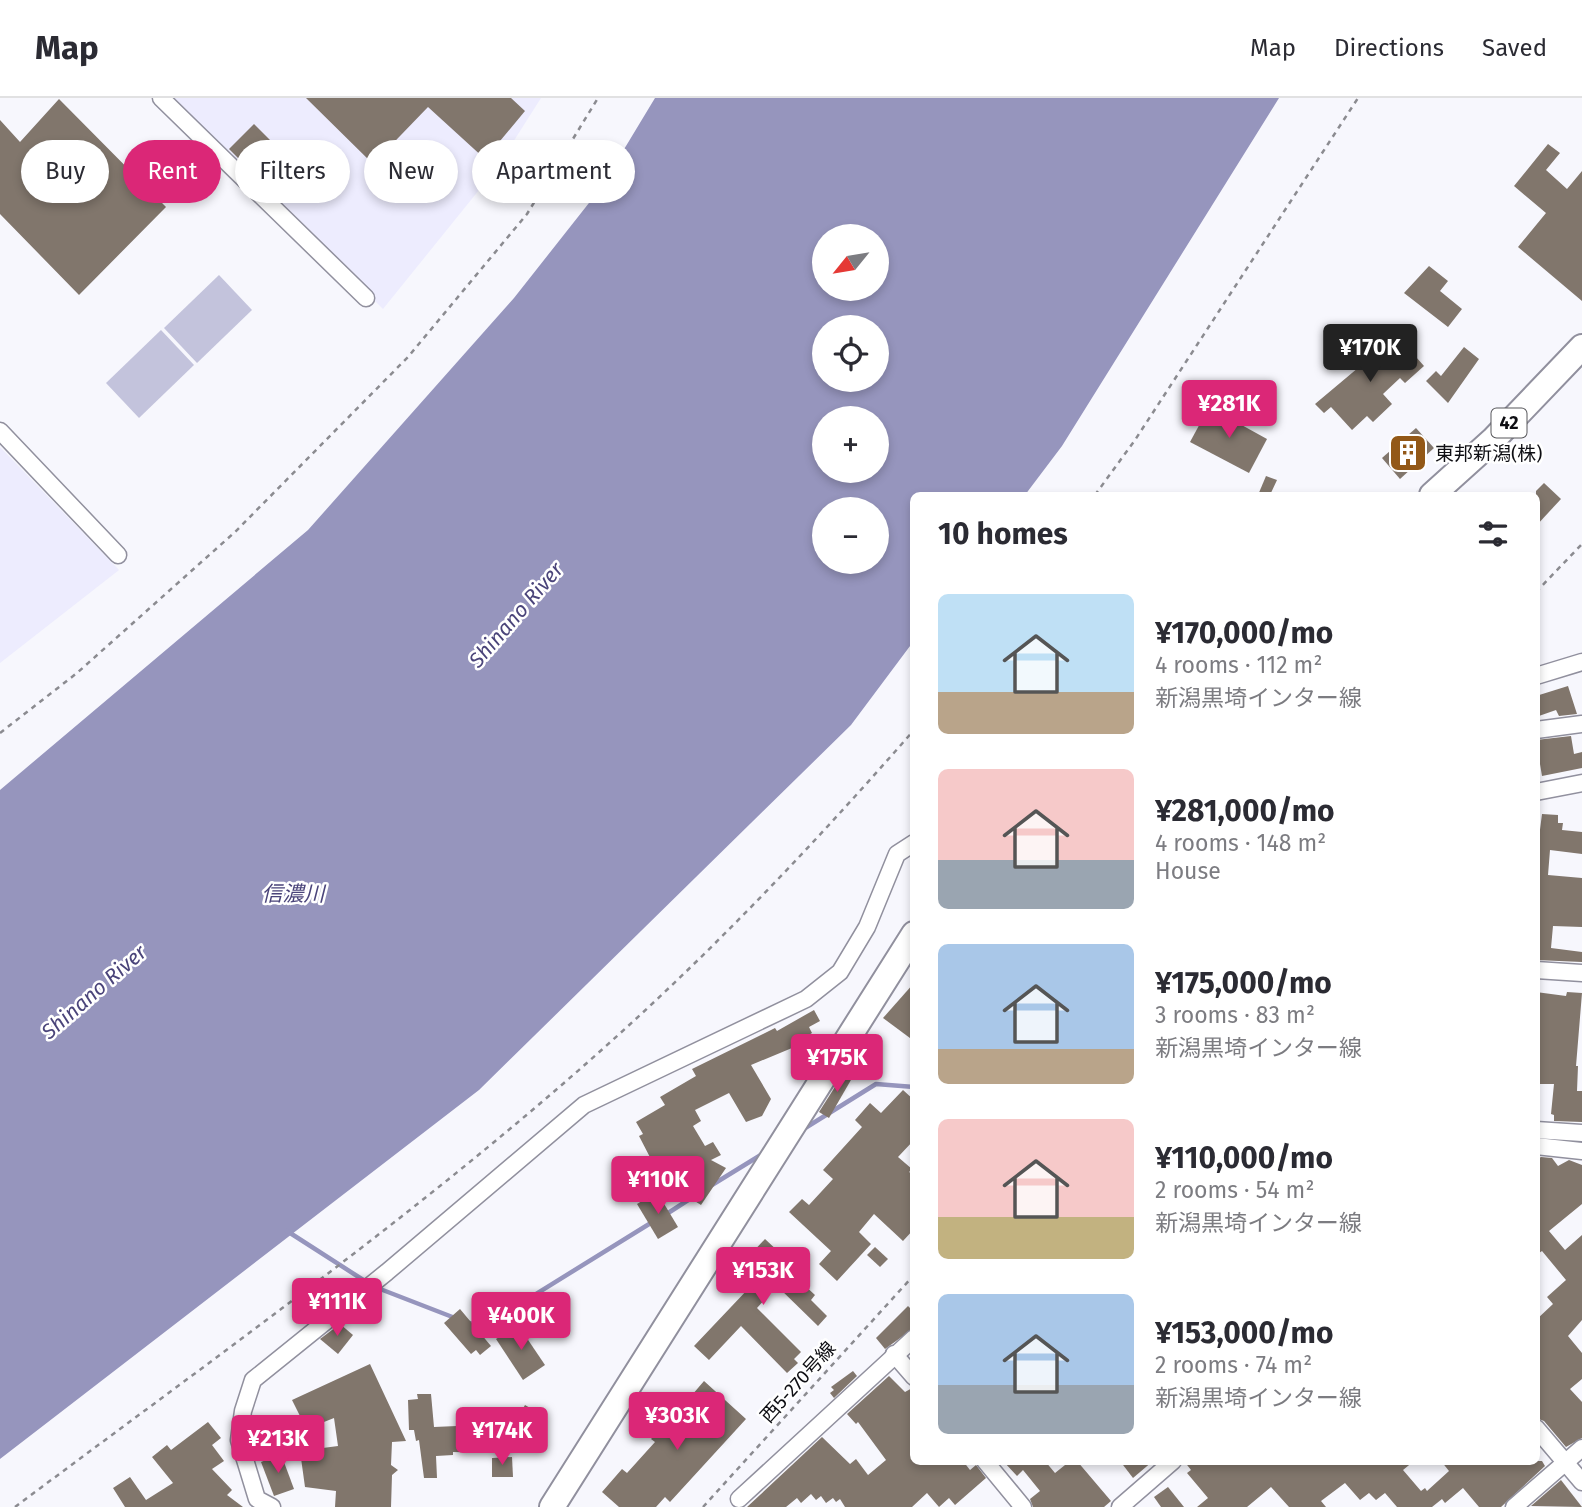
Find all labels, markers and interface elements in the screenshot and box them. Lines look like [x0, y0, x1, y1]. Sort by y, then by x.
text: Map [35, 28, 99, 68]
text: Map [1250, 34, 1296, 62]
text: Directions [1334, 34, 1444, 62]
text: Saved [1482, 34, 1547, 62]
chip: Buy [21, 140, 109, 203]
chip: Rent [123, 140, 221, 203]
chip: Filters [235, 140, 350, 203]
chip: New [364, 140, 458, 203]
chip: Apartment [472, 140, 635, 203]
north arrow [812, 224, 889, 301]
map controls [812, 224, 889, 574]
button: locate [812, 315, 889, 392]
pin: ¥170K [1321, 324, 1419, 384]
text: ¥170K [1339, 333, 1401, 361]
pin: ¥281K [1180, 380, 1278, 440]
text: ¥281K [1198, 389, 1260, 417]
button: + [812, 406, 889, 483]
road number: 42 [1492, 408, 1526, 438]
building icon: 東邦新潟(株) [1387, 432, 1429, 474]
place label: 東邦新潟(株) [1435, 442, 1542, 465]
button: − [812, 497, 889, 574]
icon: filters [1474, 515, 1512, 553]
text: 10 homes [938, 516, 1068, 552]
water label: Shinano River [463, 556, 569, 674]
text: ¥170,000/mo [1155, 615, 1333, 651]
icon: home [994, 622, 1078, 706]
text: 4 rooms · 112 m² [1155, 651, 1322, 679]
text: 新潟黒埼インター線 [1155, 684, 1362, 712]
text: ¥281,000/mo [1155, 793, 1335, 829]
icon: home [994, 797, 1078, 881]
text: 4 rooms · 148 m² [1155, 829, 1326, 857]
text: House [1155, 857, 1221, 885]
water label: 信濃川 [262, 881, 326, 907]
water label: Shinano River [35, 939, 153, 1045]
text: ¥175,000/mo [1155, 965, 1332, 1001]
icon: home [994, 972, 1078, 1056]
text: 3 rooms · 83 m² [1155, 1001, 1315, 1029]
pin: ¥175K [788, 1034, 886, 1094]
text: 新潟黒埼インター線 [1155, 1034, 1362, 1062]
text: ¥175K [807, 1043, 867, 1071]
text: ¥110,000/mo [1155, 1140, 1333, 1176]
icon: home [994, 1147, 1078, 1231]
pin: ¥110K [609, 1156, 707, 1216]
text: ¥110K [627, 1165, 689, 1193]
text: 2 rooms · 54 m² [1155, 1176, 1314, 1204]
text: 新潟黒埼インター線 [1155, 1209, 1362, 1237]
pin: ¥153K [714, 1248, 812, 1307]
text: ¥153K [732, 1256, 794, 1284]
pin: ¥111K [288, 1278, 386, 1338]
text: ¥111K [308, 1287, 366, 1315]
pin: ¥400K [472, 1292, 570, 1352]
text: ¥400K [487, 1301, 555, 1329]
text: ¥153,000/mo [1155, 1315, 1333, 1351]
icon: home [994, 1322, 1078, 1406]
street label: 西5-270号線 [756, 1337, 840, 1427]
text: 2 rooms · 74 m² [1155, 1351, 1312, 1379]
text: 新潟黒埼インター線 [1155, 1384, 1362, 1412]
pin: ¥303K [628, 1392, 726, 1452]
text: ¥303K [645, 1401, 709, 1429]
pin: ¥174K [453, 1408, 551, 1467]
pin: ¥213K [229, 1416, 327, 1475]
text: ¥174K [472, 1416, 532, 1444]
text: ¥213K [247, 1424, 309, 1452]

